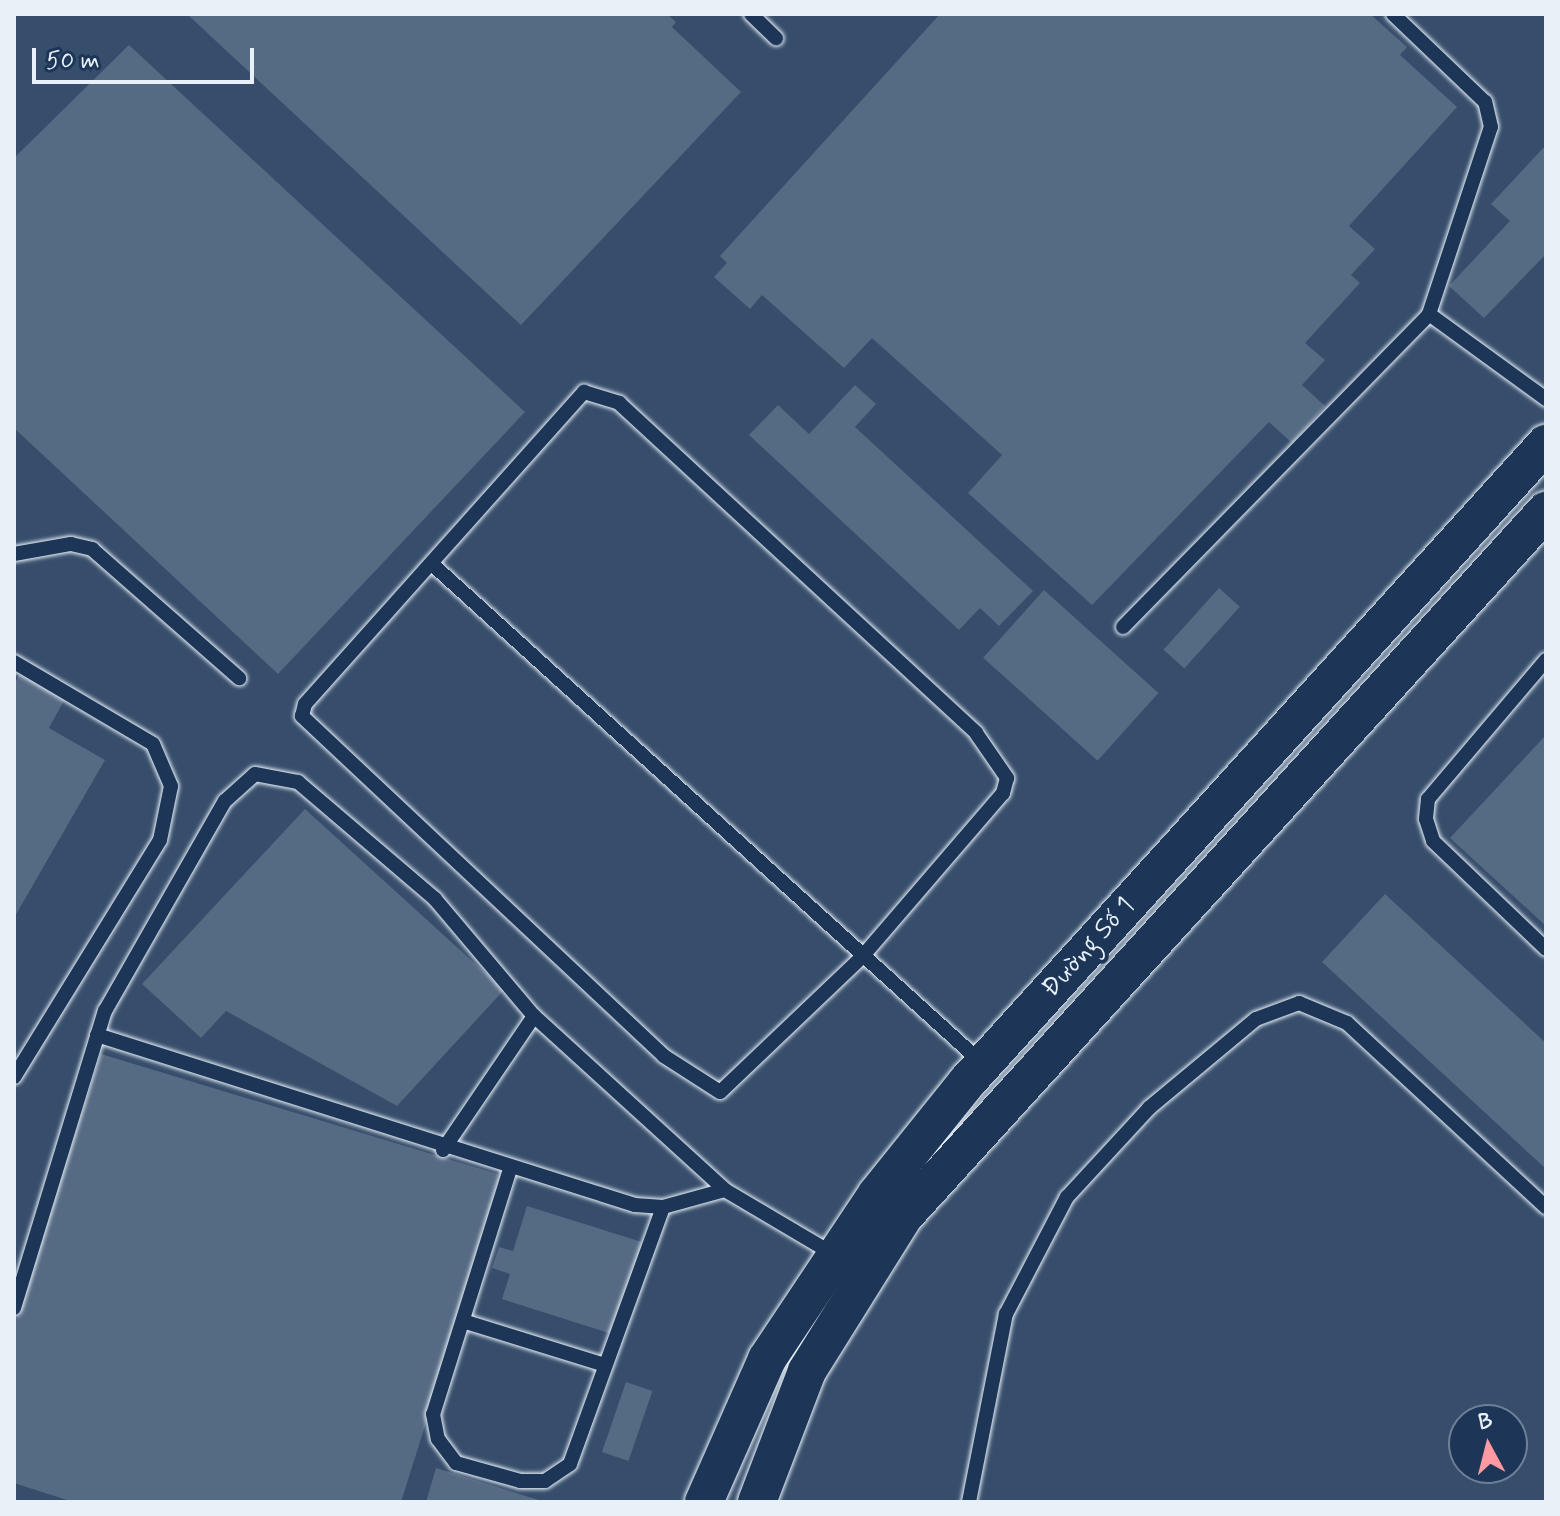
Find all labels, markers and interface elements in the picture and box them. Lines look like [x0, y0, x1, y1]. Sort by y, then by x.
scale bar [36, 32, 258, 82]
text: 50 m [46, 46, 100, 77]
street label: Đường Số 1 [1036, 892, 1142, 1004]
north arrow [1448, 1404, 1528, 1484]
text: B [1477, 1407, 1494, 1437]

